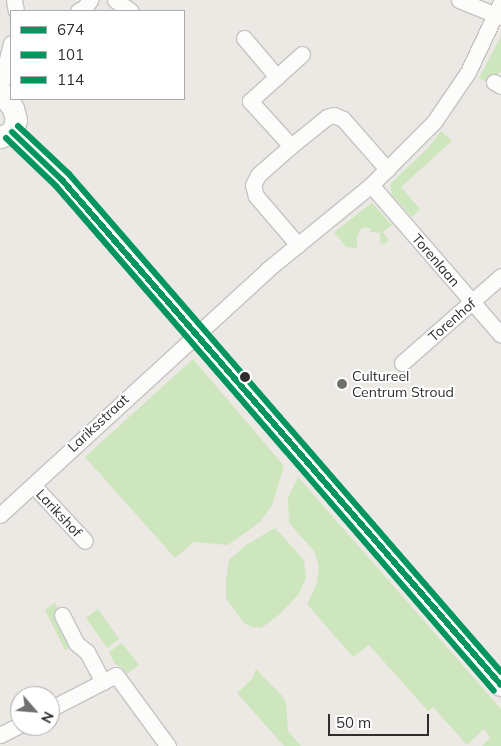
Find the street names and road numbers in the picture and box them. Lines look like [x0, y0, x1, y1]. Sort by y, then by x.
street label: Torenlaan [408, 230, 464, 290]
street label: Torenhof [425, 295, 479, 345]
street label: Lariksstraat [64, 391, 132, 455]
street label: Larikshof [33, 486, 85, 540]

